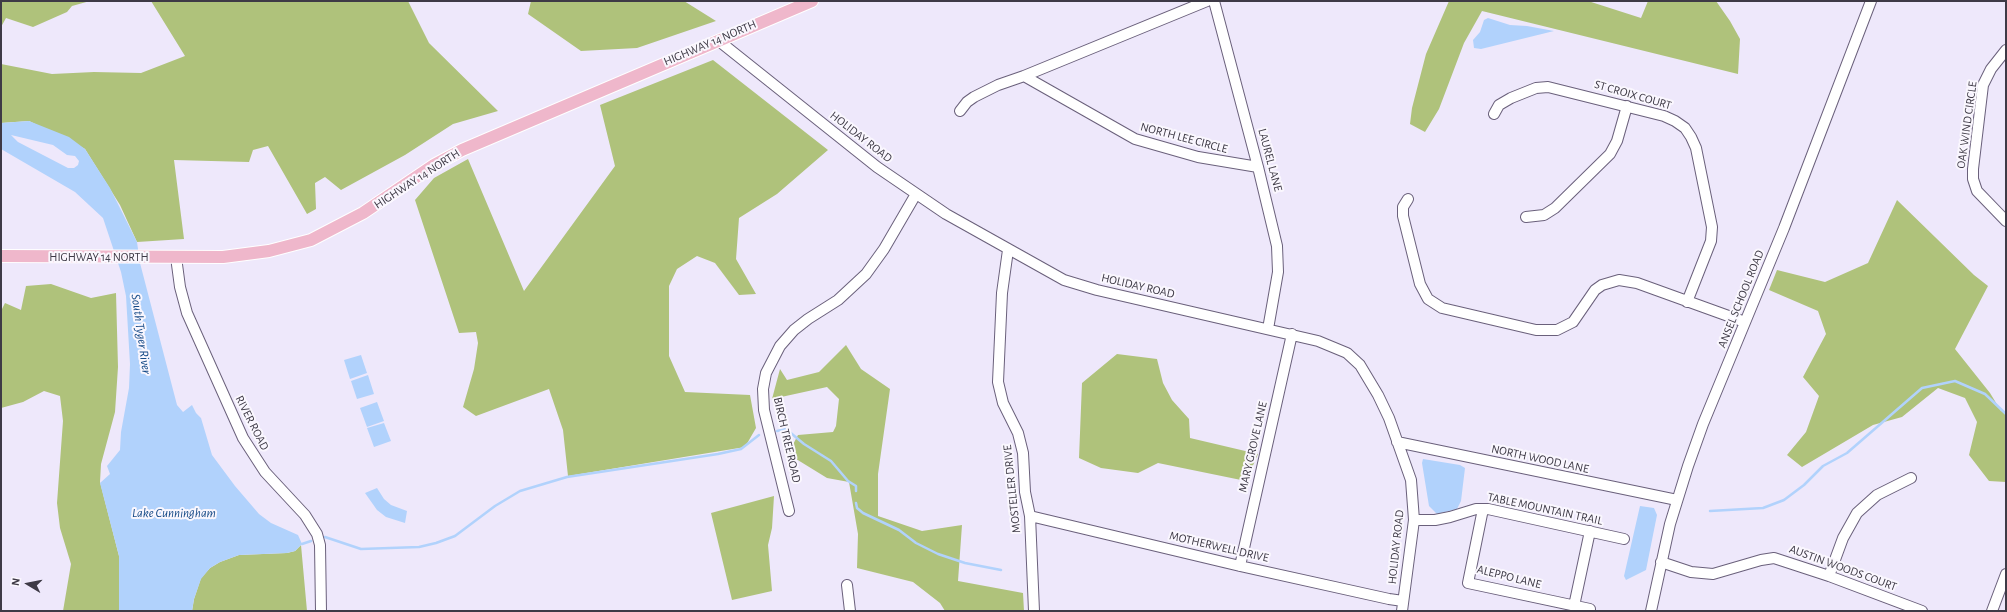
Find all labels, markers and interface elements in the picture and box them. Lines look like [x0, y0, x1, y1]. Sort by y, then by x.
street label: HIGHWAY 14 NORTH [661, 17, 759, 69]
street label: ST CROIX COURT [1593, 77, 1673, 113]
street label: OAK WIND CIRCLE [1954, 81, 1980, 169]
street label: HOLIDAY ROAD [827, 108, 895, 166]
street label: NORTH LEE CIRCLE [1139, 119, 1229, 157]
street label: LAUREL LANE [1255, 127, 1285, 193]
street label: HIGHWAY 14 NORTH [371, 146, 463, 212]
street label: ANSEL SCHOOL ROAD [1715, 248, 1767, 350]
street label: HIGHWAY 14 NORTH [49, 250, 149, 264]
street label: HOLIDAY ROAD [1100, 271, 1176, 301]
water label: South Tyger River [128, 293, 154, 375]
street label: RIVER ROAD [232, 393, 272, 453]
street label: BIRCH TREE ROAD [770, 396, 804, 484]
street label: MARY GROVE LANE [1236, 400, 1270, 494]
street label: NORTH WOOD LANE [1490, 442, 1590, 476]
street label: MOSTELLER DRIVE [1000, 444, 1024, 534]
street label: TABLE MOUNTAIN TRAIL [1486, 490, 1604, 528]
water label: Lake Cunningham [132, 505, 216, 521]
street label: HOLIDAY ROAD [1385, 509, 1407, 585]
street label: MOTHERWELL DRIVE [1168, 529, 1270, 565]
street label: AUSTIN WOODS COURT [1787, 542, 1899, 594]
street label: ALEPPO LANE [1475, 562, 1543, 592]
north arrow [8, 564, 48, 604]
text: N [10, 577, 22, 587]

